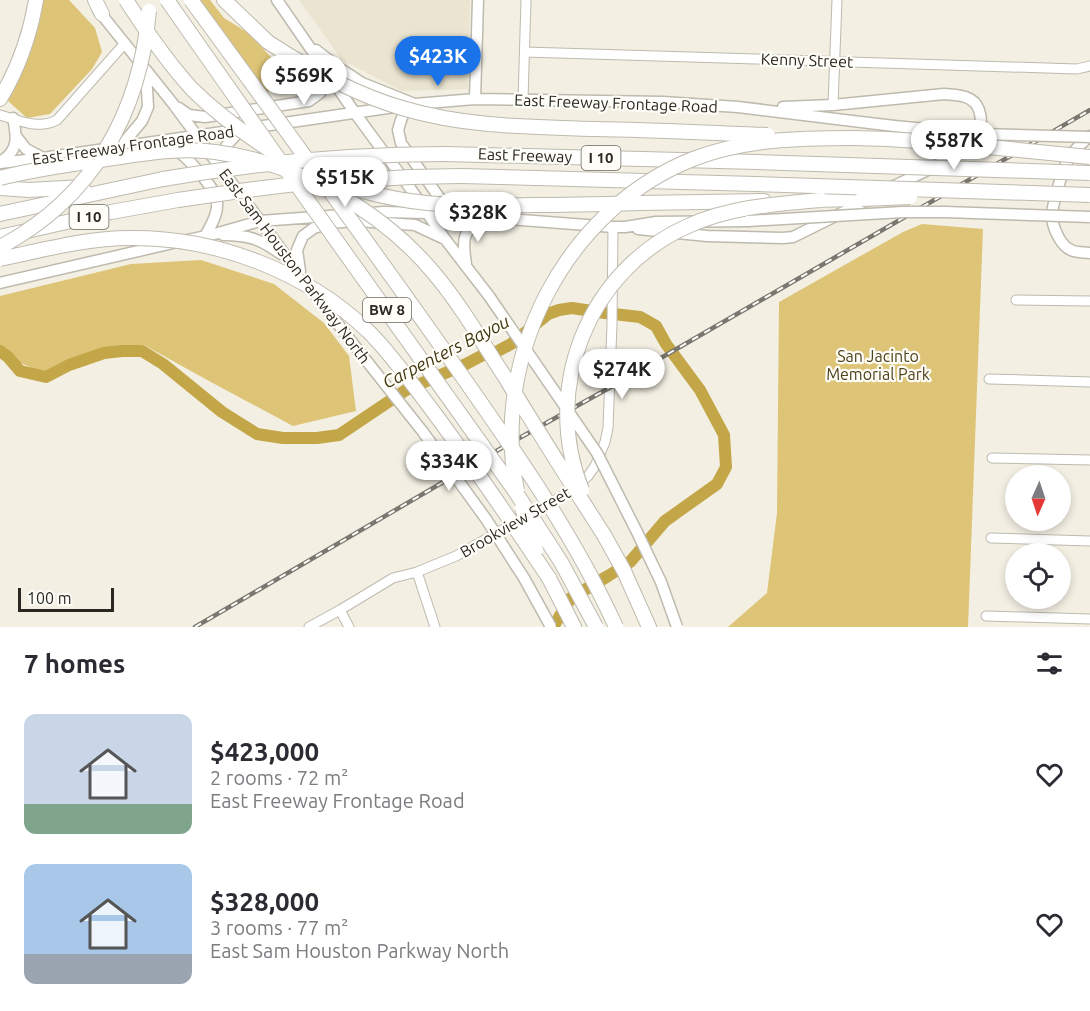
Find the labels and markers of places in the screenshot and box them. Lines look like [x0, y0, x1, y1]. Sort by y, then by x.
pin: $423K [396, 36, 480, 87]
pin: $569K [262, 55, 346, 106]
pin: $587K [912, 120, 996, 171]
pin: $515K [303, 157, 387, 208]
pin: $328K [436, 192, 520, 243]
pin: $274K [580, 349, 664, 400]
pin: $334K [407, 441, 491, 492]

